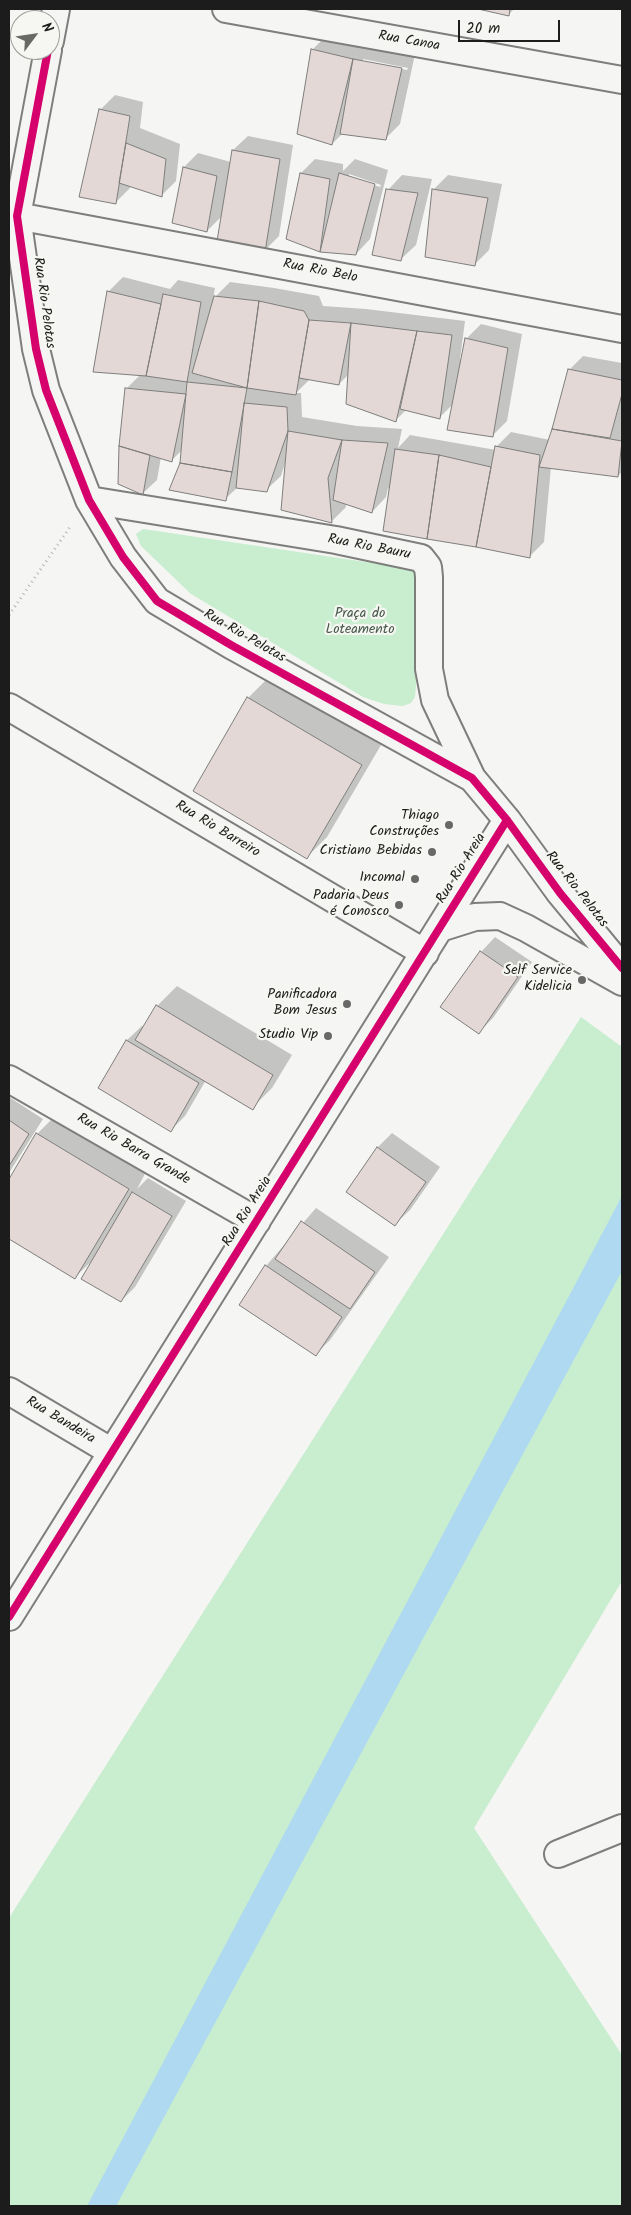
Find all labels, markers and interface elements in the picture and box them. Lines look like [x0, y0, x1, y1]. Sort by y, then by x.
north arrow [10, 10, 60, 60]
scale bar [461, 10, 564, 42]
text: 20 m [466, 17, 500, 41]
text: N [35, 18, 59, 37]
street label: Rua Canoa [377, 28, 441, 56]
street label: Rua Rio Pelotas [28, 256, 58, 350]
street label: Rua Rio Belo [281, 257, 359, 287]
street label: Rua Rio Bauru [326, 532, 412, 564]
street label: Rua Rio Pelotas [200, 607, 288, 667]
park label: Praça do Loteamento [326, 607, 394, 640]
street label: Rua Rio Barreiro [172, 798, 262, 862]
place label: Thiago Construções [369, 809, 439, 842]
marker: Thiago Construções [443, 819, 455, 831]
street label: Rua Rio Areia [434, 831, 490, 907]
place label: Cristiano Bebidas [320, 844, 422, 860]
marker: Cristiano Bebidas [426, 846, 438, 858]
street label: Rua Rio Pelotas [541, 849, 611, 931]
place label: Incomal [359, 871, 405, 887]
marker: Incomal [409, 873, 421, 885]
place label: Padaria Deus é Conosco [313, 889, 389, 922]
marker: Padaria Deus é Conosco [393, 899, 405, 911]
place label: Self Service Kidelicia [504, 964, 572, 996]
marker: Self Service Kidelicia [576, 974, 588, 986]
place label: Panificadora Bom Jesus [267, 988, 337, 1020]
marker: Panificadora Bom Jesus [341, 998, 353, 1010]
place label: Studio Vip [259, 1028, 318, 1044]
marker: Studio Vip [322, 1030, 334, 1042]
street label: Rua Rio Barra Grande [73, 1111, 193, 1189]
street label: Rua Rio Areia [220, 1174, 276, 1250]
street label: Rua Bandeira [22, 1394, 98, 1448]

